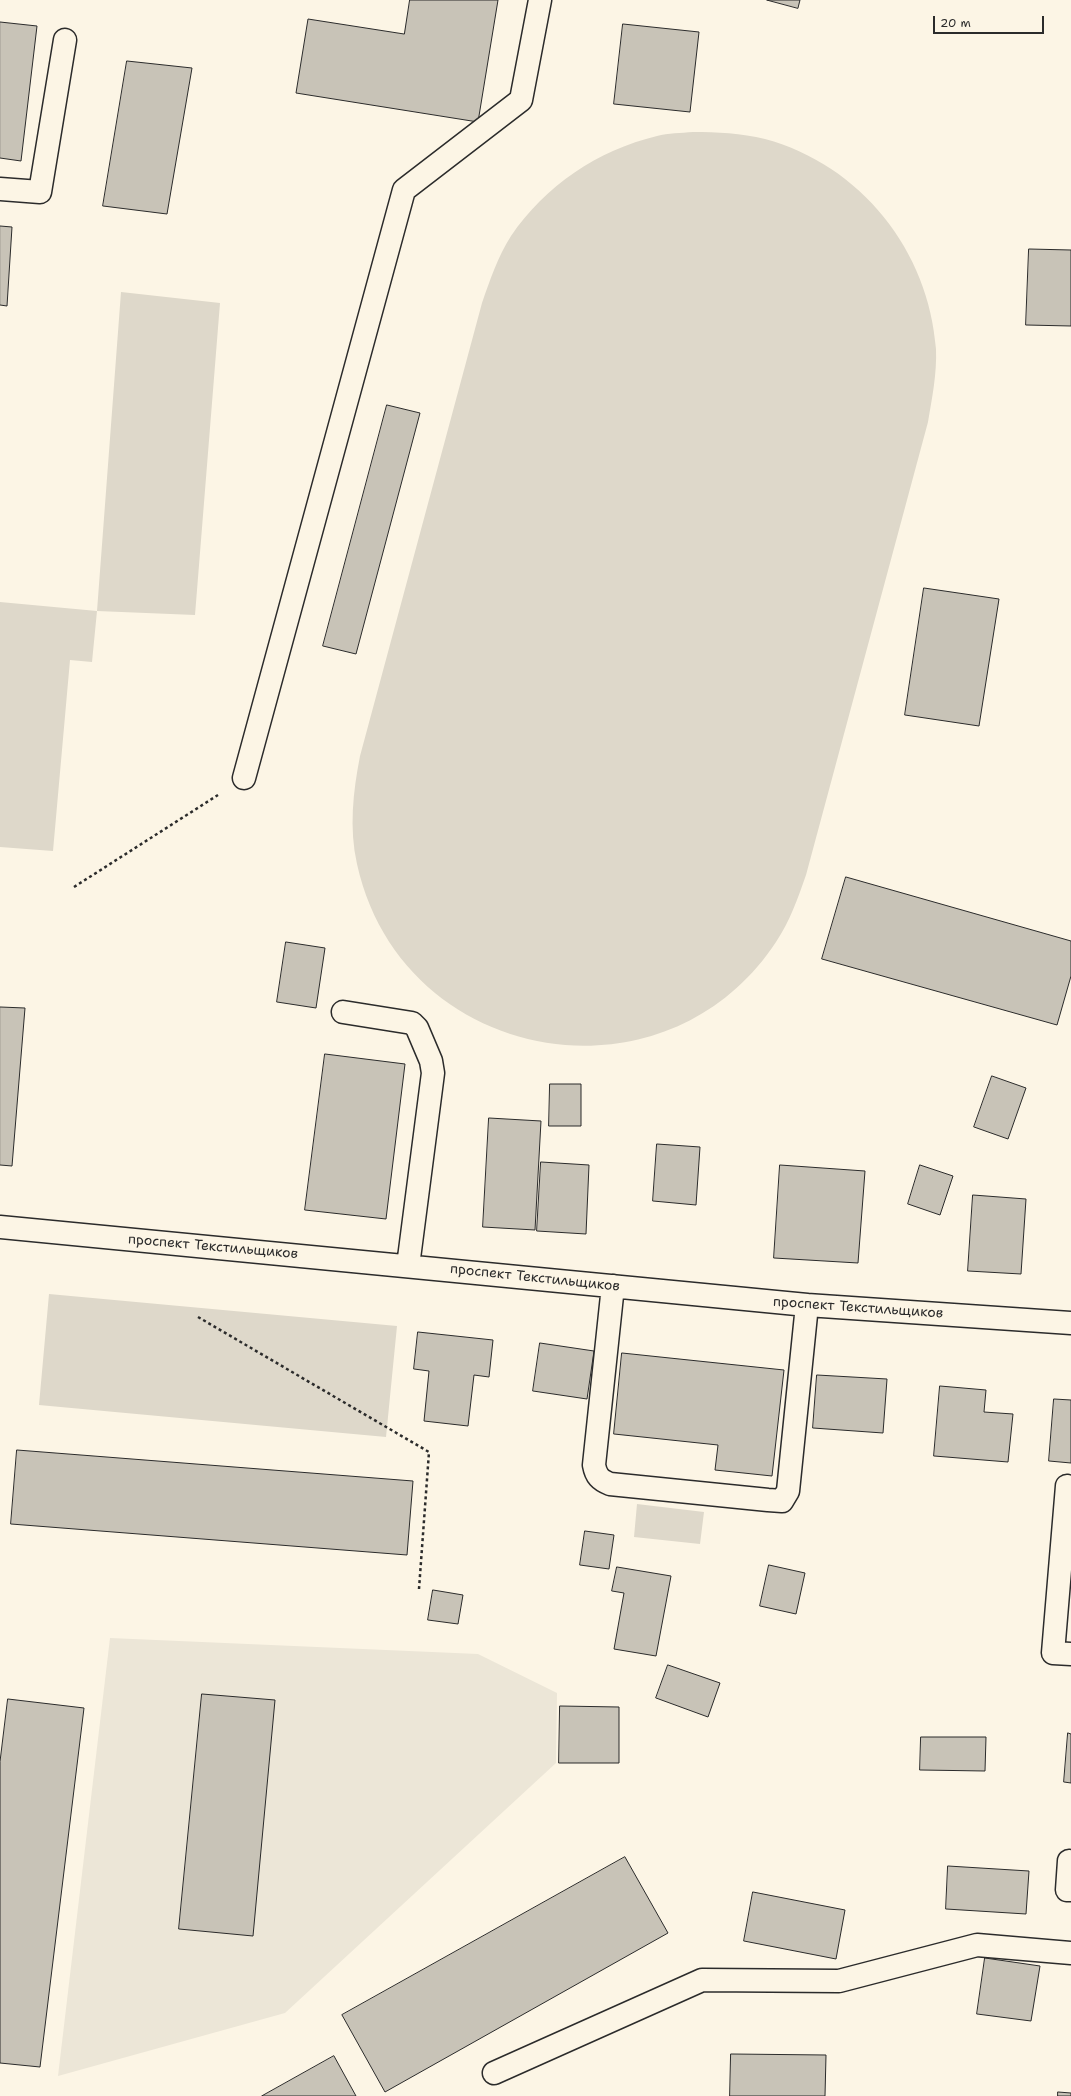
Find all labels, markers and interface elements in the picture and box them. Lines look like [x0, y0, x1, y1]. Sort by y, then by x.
scale bar [935, 8, 1046, 34]
text: 20 m [940, 15, 971, 31]
street label: проспект Текстильщиков [127, 1231, 299, 1263]
street label: проспект Текстильщиков [449, 1261, 621, 1295]
street label: проспект Текстильщиков [772, 1294, 944, 1322]

